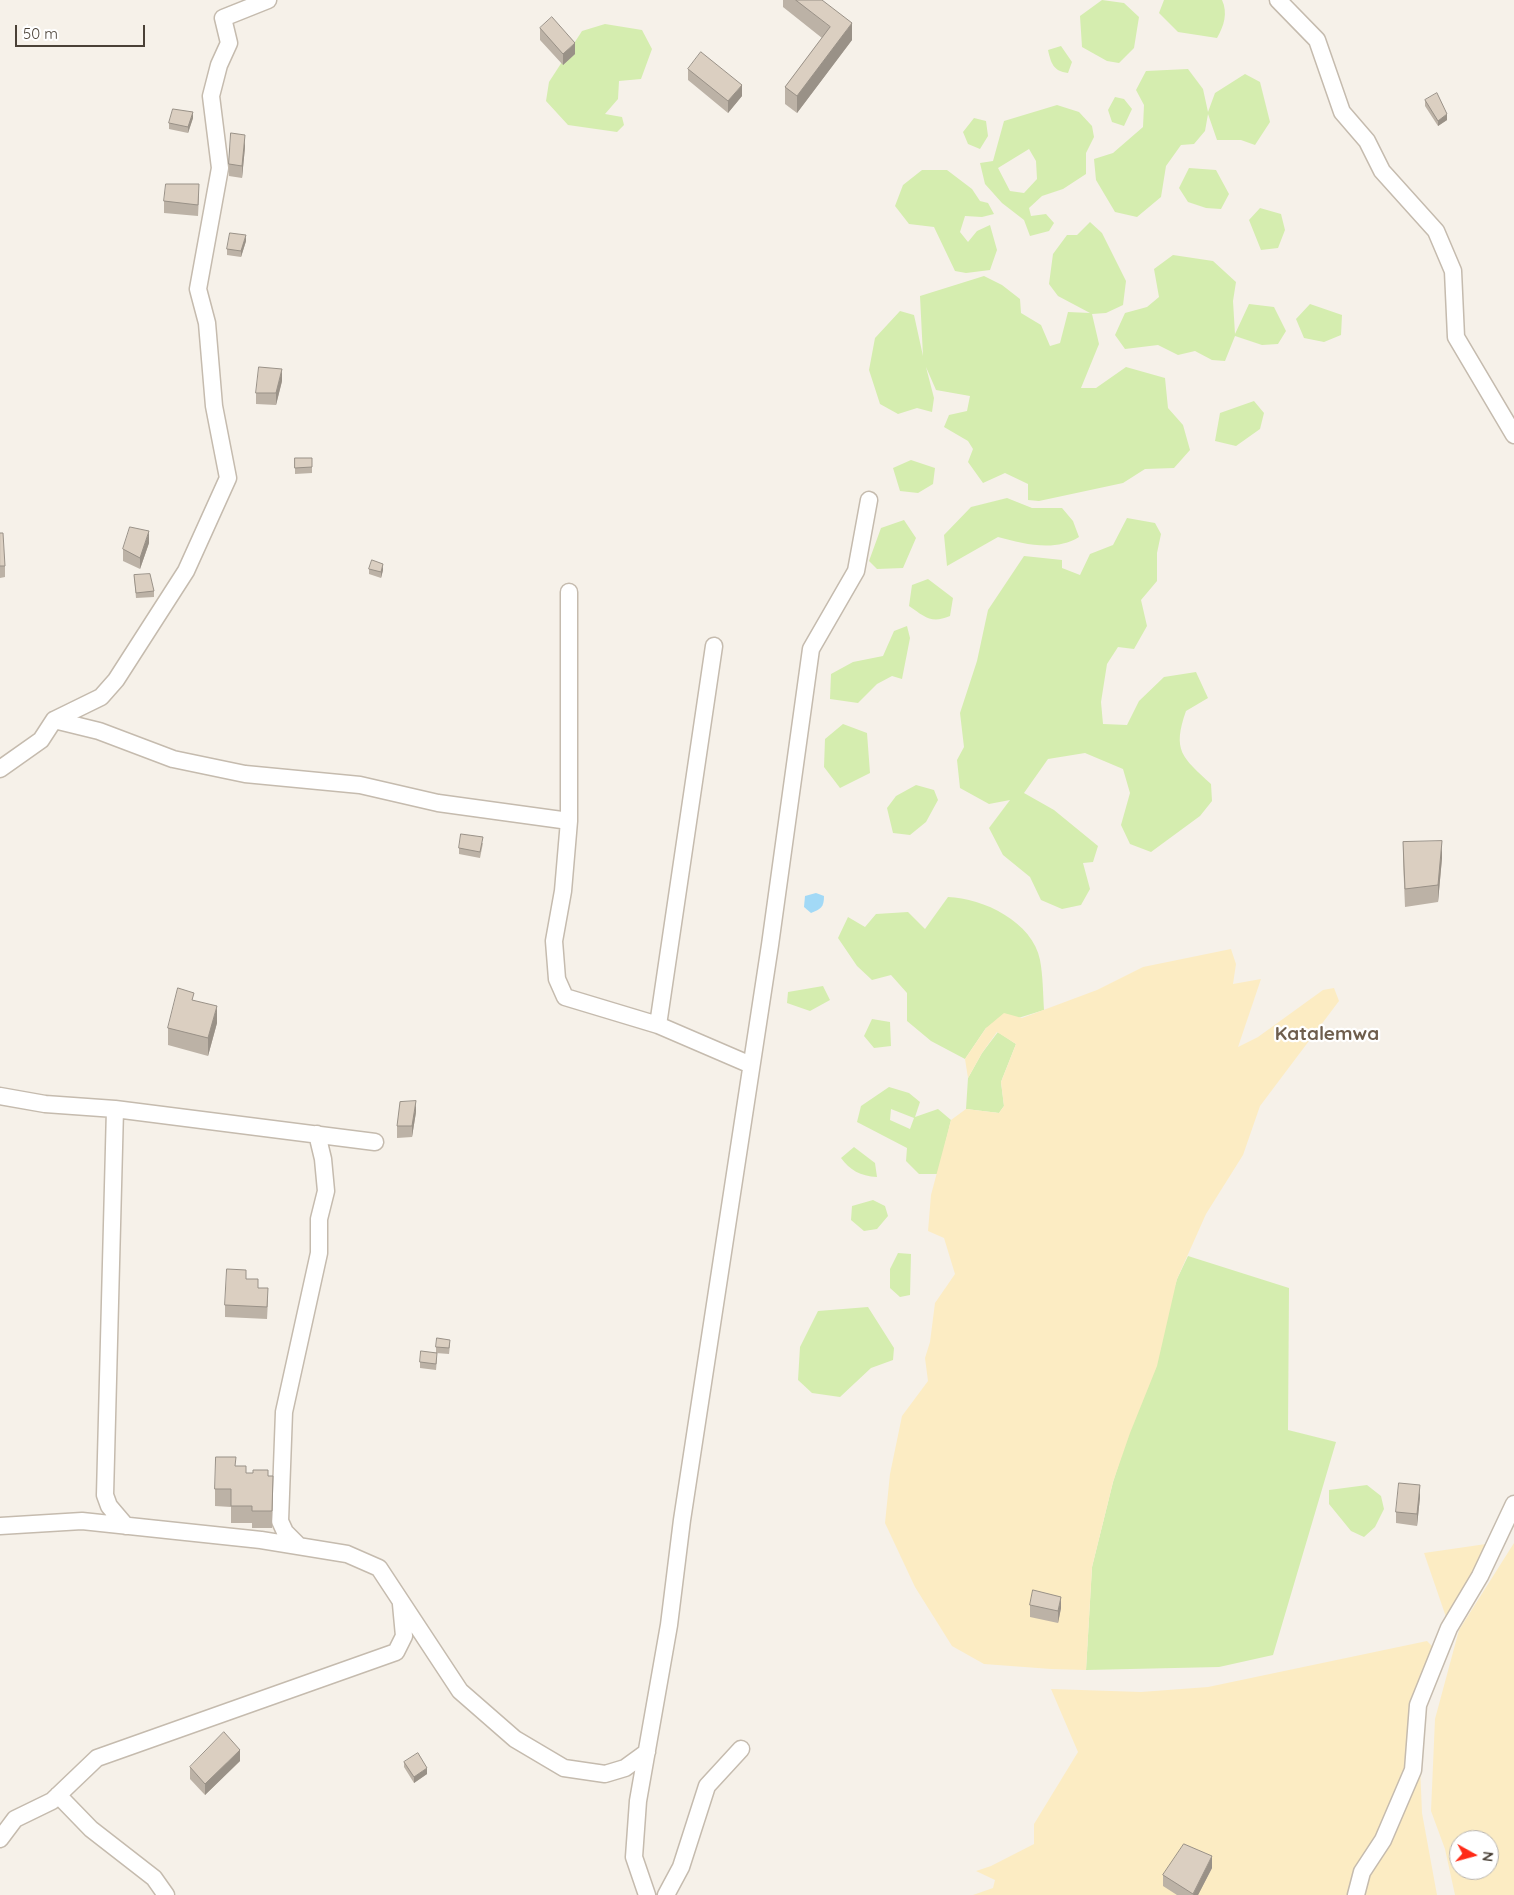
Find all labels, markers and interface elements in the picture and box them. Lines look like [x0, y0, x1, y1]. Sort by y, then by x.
scale bar [18, 15, 148, 47]
text: 50 m [23, 24, 58, 43]
district label: Katalemwa [1275, 1023, 1379, 1045]
north arrow [1449, 1830, 1499, 1880]
text: N [1478, 1850, 1497, 1863]

